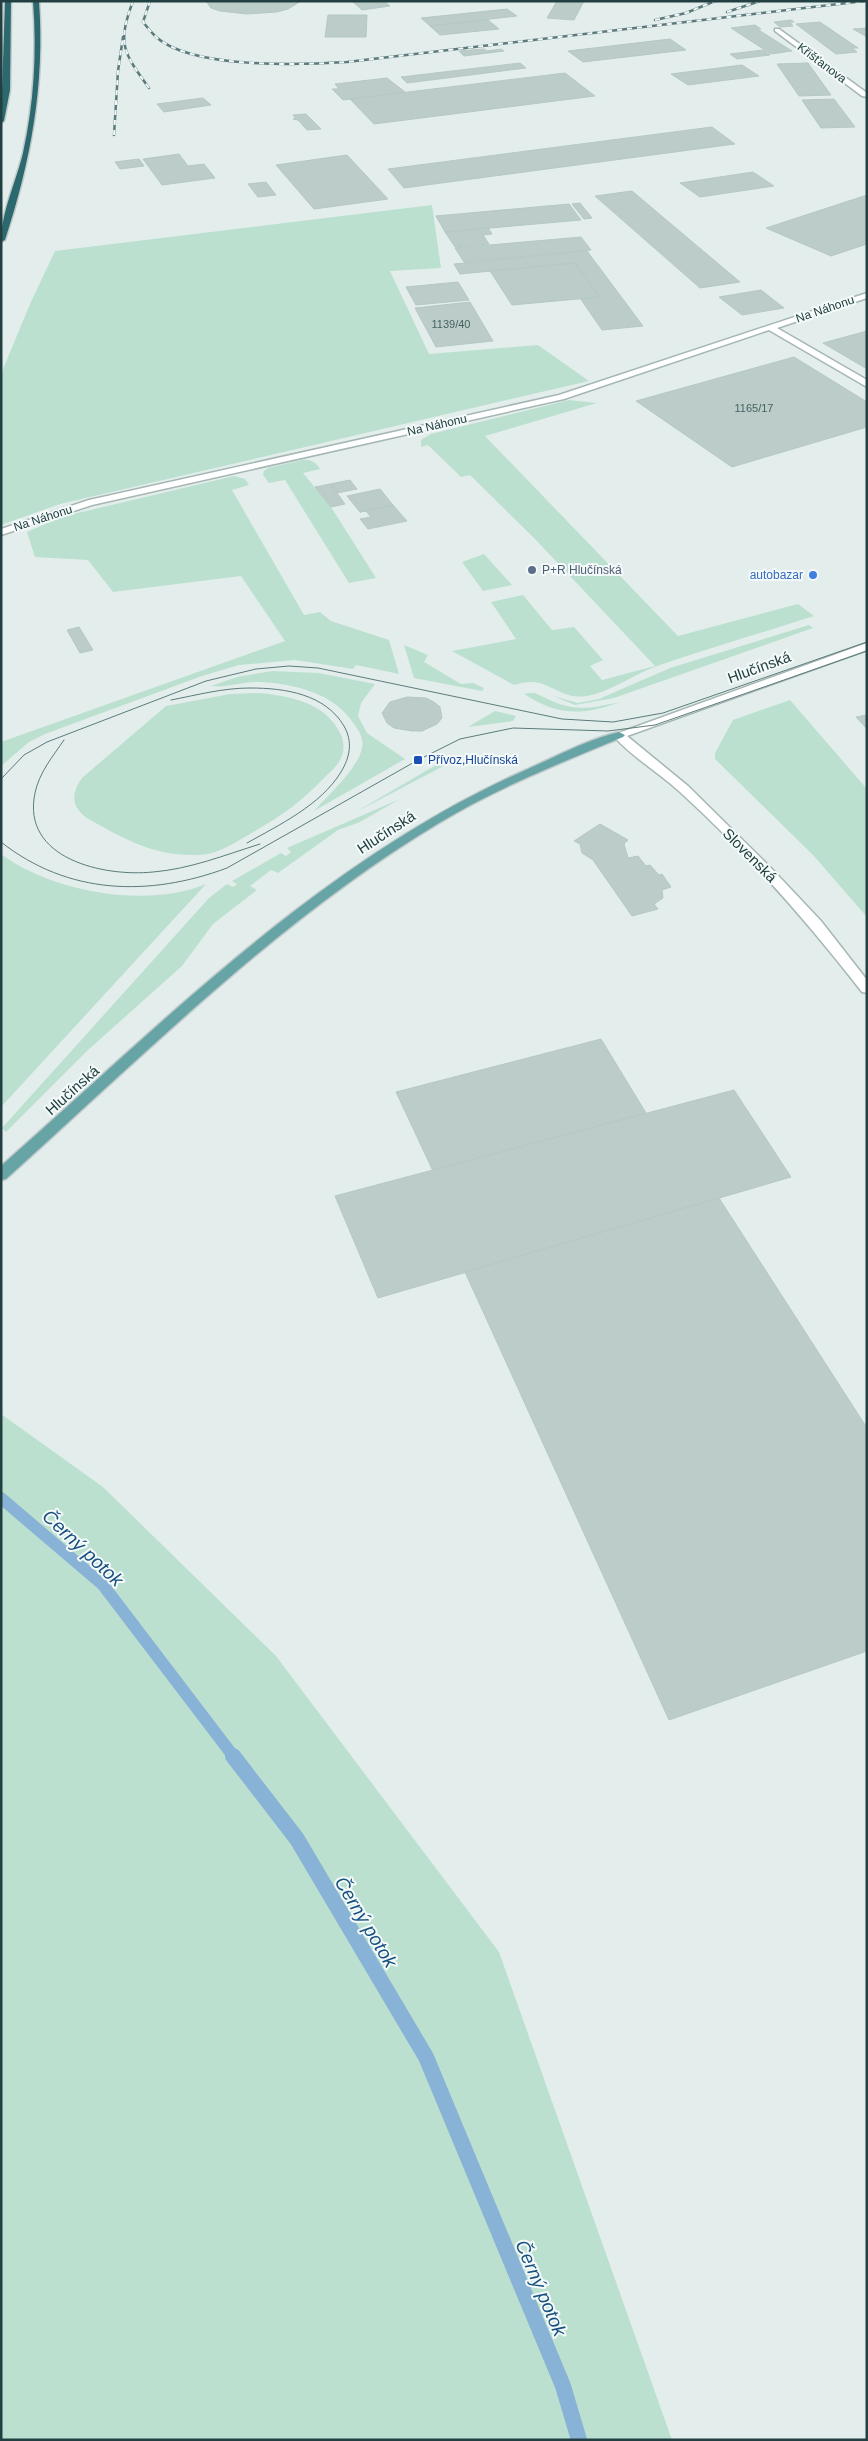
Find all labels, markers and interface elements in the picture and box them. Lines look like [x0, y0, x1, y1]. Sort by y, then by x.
street label: Křišťanova [795, 40, 850, 86]
street label: Na Náhonu [794, 292, 856, 326]
house number: 1139/40 [432, 318, 470, 330]
house number: 1165/17 [735, 402, 773, 414]
street label: Na Náhonu [406, 411, 468, 439]
street label: Na Náhonu [12, 502, 74, 534]
place label: P+R Hlučínská [542, 563, 622, 577]
marker: P+R Hlučínská [526, 564, 538, 576]
place label: autobazar [750, 568, 803, 582]
marker: autobazar [807, 569, 819, 581]
street label: Hlučínská [725, 648, 793, 686]
place label: Přívoz,Hlučínská [428, 753, 518, 767]
marker: Přívoz,Hlučínská [412, 754, 424, 766]
street label: Hlučínská [354, 807, 419, 857]
street label: Slovenská [720, 825, 781, 886]
street label: Hlučínská [42, 1061, 103, 1118]
water label: Černý potok [38, 1505, 129, 1592]
water label: Černý potok [331, 1873, 402, 1973]
water label: Černý potok [511, 2237, 571, 2341]

